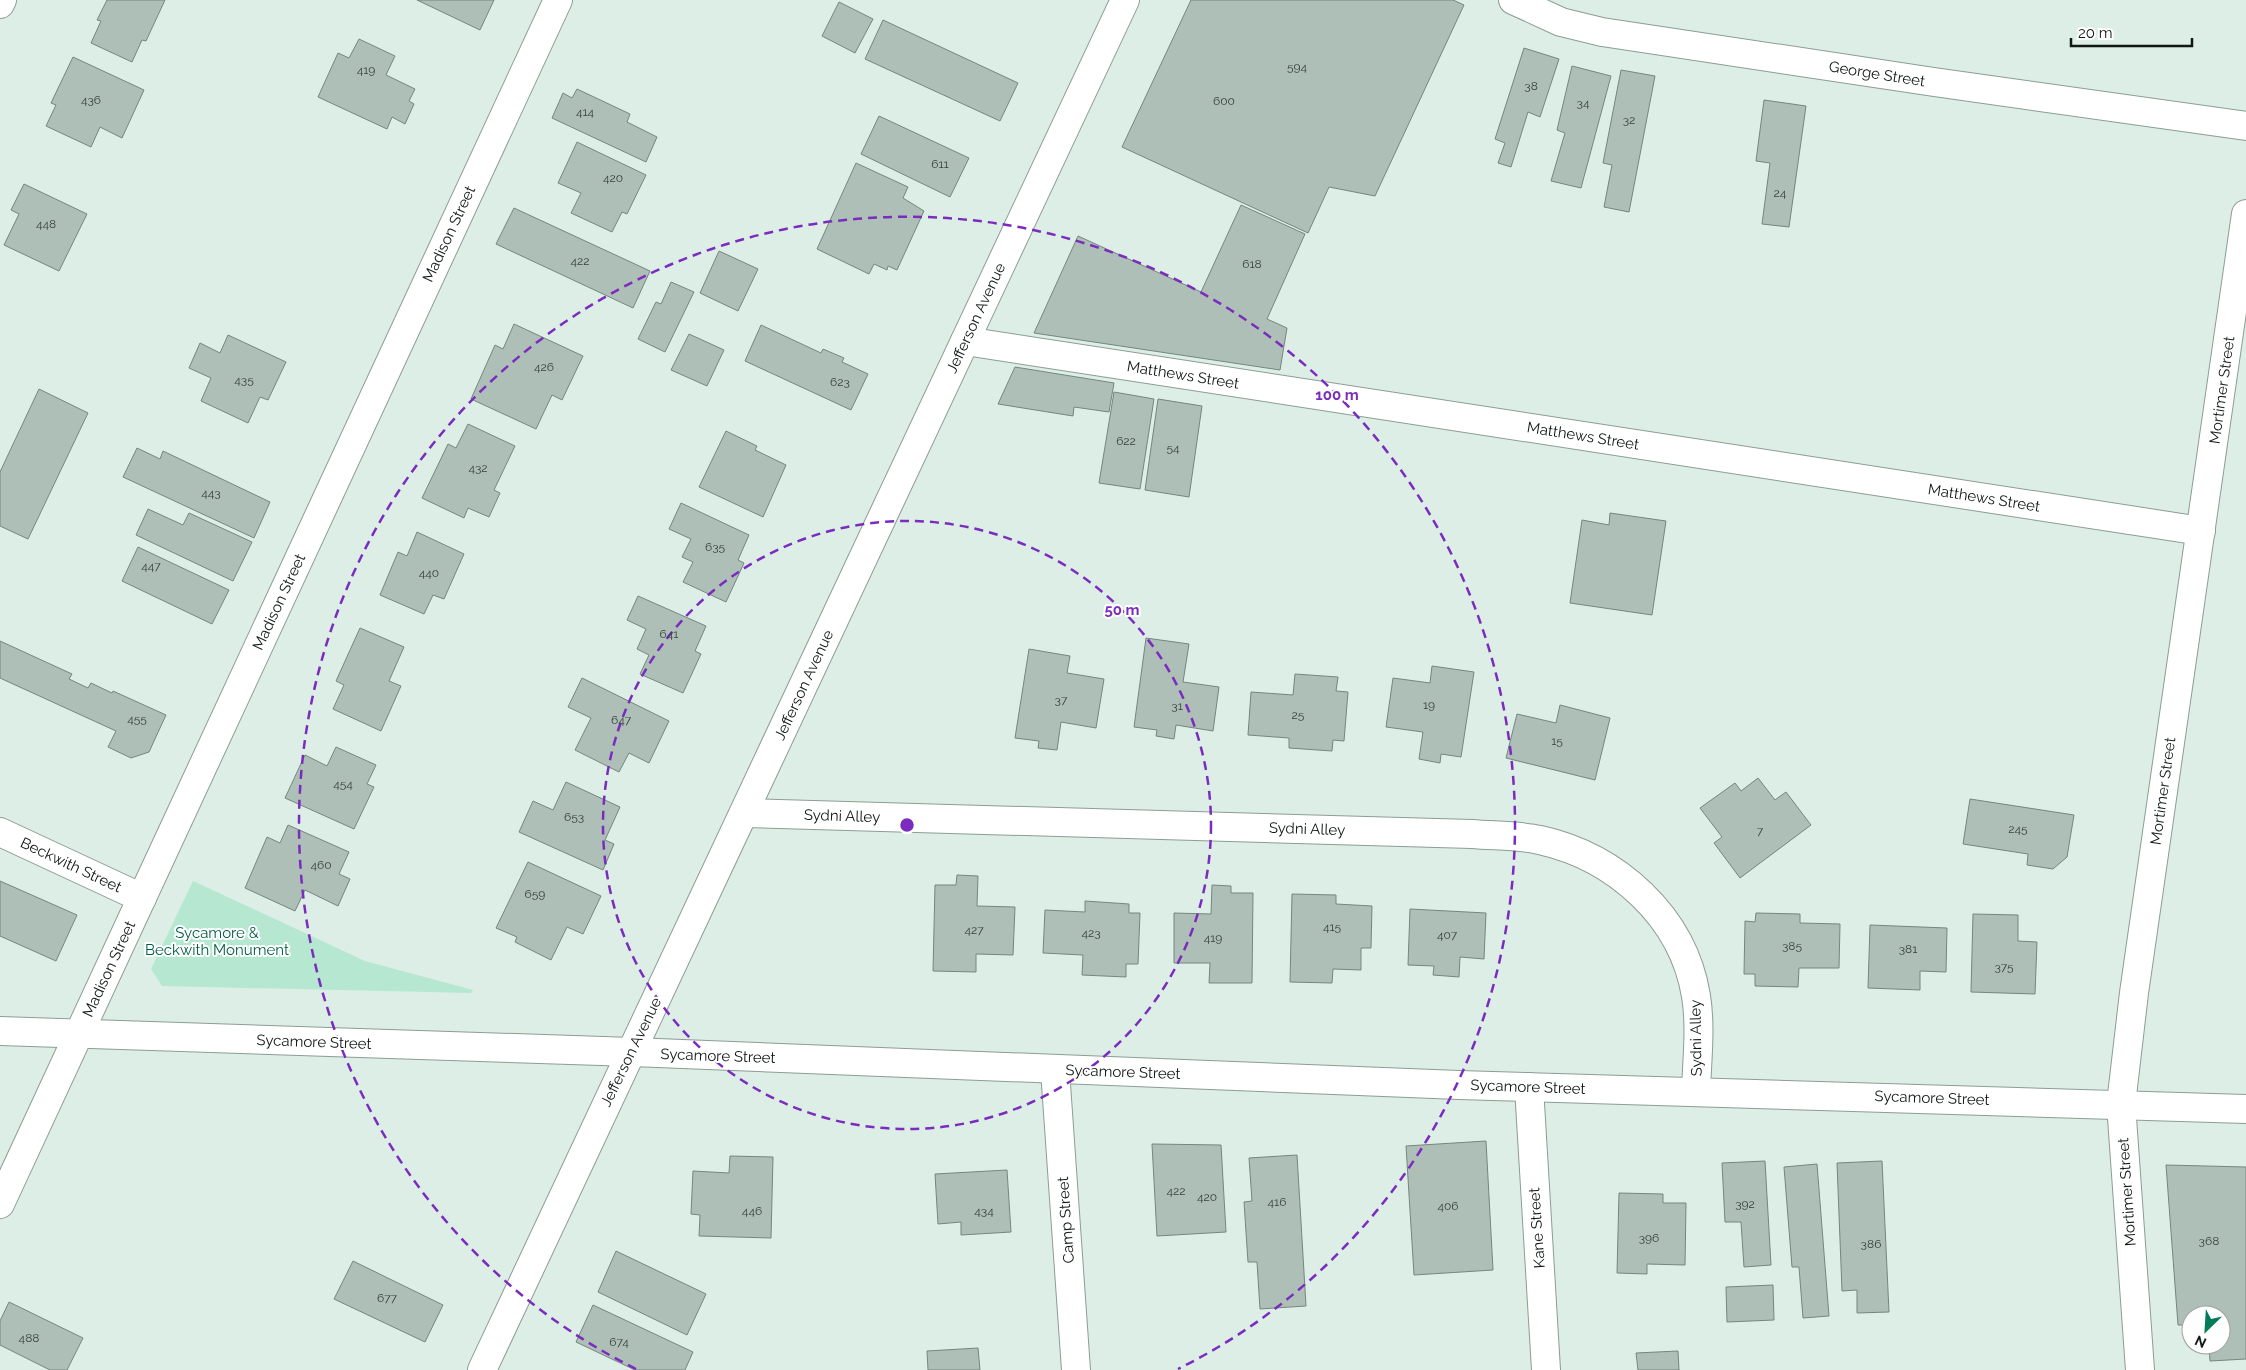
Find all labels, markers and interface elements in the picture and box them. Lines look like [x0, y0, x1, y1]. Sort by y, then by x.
scale bar [2071, 15, 2192, 47]
text: 20 m [2078, 24, 2113, 42]
street label: George Street [1828, 58, 1926, 90]
house number: 594 [1287, 60, 1308, 74]
house number: 419 [357, 63, 375, 77]
house number: 38 [1524, 79, 1538, 93]
house number: 436 [81, 93, 101, 107]
house number: 600 [1213, 94, 1235, 108]
house number: 34 [1577, 96, 1590, 110]
house number: 414 [576, 105, 595, 119]
house number: 32 [1623, 113, 1635, 127]
house number: 611 [931, 157, 949, 171]
house number: 420 [603, 171, 623, 185]
street label: Madison Street [419, 183, 479, 285]
house number: 24 [1774, 186, 1787, 200]
house number: 448 [36, 217, 56, 231]
house number: 422 [570, 254, 590, 268]
house number: 618 [1242, 257, 1262, 271]
street label: Jefferson Avenue [943, 260, 1009, 376]
street label: Mortimer Street [2206, 335, 2238, 445]
street label: Matthews Street [1126, 357, 1240, 393]
house number: 426 [534, 360, 554, 374]
house number: 435 [234, 373, 254, 387]
house number: 623 [830, 375, 850, 389]
text: 100 m [1315, 386, 1359, 404]
street label: Matthews Street [1526, 418, 1640, 454]
house number: 622 [1116, 434, 1136, 448]
house number: 54 [1166, 441, 1180, 455]
house number: 432 [468, 461, 488, 475]
street label: Matthews Street [1927, 480, 2041, 516]
house number: 443 [201, 486, 221, 500]
house number: 635 [705, 540, 726, 554]
street label: Madison Street [249, 551, 309, 653]
house number: 447 [141, 559, 161, 573]
house number: 440 [419, 566, 439, 580]
text: 50 m [1104, 601, 1140, 619]
house number: 641 [660, 627, 678, 641]
street label: Jefferson Avenue [771, 627, 837, 743]
house number: 37 [1055, 693, 1068, 707]
house number: 19 [1423, 698, 1435, 712]
house number: 31 [1171, 699, 1183, 713]
house number: 25 [1292, 708, 1305, 722]
house number: 455 [127, 712, 147, 726]
house number: 647 [611, 713, 632, 727]
house number: 15 [1551, 734, 1563, 748]
street label: Mortimer Street [2147, 736, 2179, 846]
house number: 454 [333, 777, 353, 791]
street label: Sydni Alley [803, 806, 881, 826]
house number: 653 [564, 810, 584, 824]
centre of rings [898, 816, 916, 834]
street label: Sydni Alley [1268, 819, 1346, 839]
house number: 245 [2008, 822, 2028, 836]
house number: 7 [1757, 824, 1764, 838]
street label: Beckwith Street [18, 834, 124, 896]
house number: 460 [310, 858, 332, 872]
house number: 659 [525, 887, 545, 901]
street label: Madison Street [79, 918, 139, 1020]
house number: 415 [1323, 920, 1342, 934]
house number: 427 [964, 923, 984, 937]
park label: Sycamore & Beckwith Monument [145, 924, 289, 959]
house number: 423 [1081, 926, 1101, 940]
house number: 407 [1437, 928, 1458, 942]
house number: 419 [1204, 931, 1222, 945]
house number: 385 [1782, 939, 1802, 953]
house number: 381 [1899, 942, 1917, 956]
house number: 375 [1994, 960, 2014, 974]
street label: Jefferson Avenue [597, 994, 665, 1110]
street label: Sydni Alley [1686, 1000, 1706, 1076]
street label: Sycamore Street [256, 1031, 372, 1053]
street label: Sycamore Street [660, 1045, 776, 1067]
street label: Sycamore Street [1065, 1061, 1181, 1083]
street label: Sycamore Street [1470, 1076, 1586, 1098]
street label: Sycamore Street [1874, 1087, 1990, 1109]
street label: Mortimer Street [2114, 1137, 2140, 1247]
street label: Camp Street [1054, 1176, 1078, 1264]
house number: 422 [1166, 1184, 1186, 1198]
street label: Kane Street [1525, 1187, 1549, 1269]
house number: 420 [1197, 1190, 1217, 1204]
house number: 416 [1268, 1195, 1286, 1209]
house number: 392 [1735, 1197, 1755, 1211]
house number: 406 [1437, 1199, 1459, 1213]
house number: 446 [742, 1204, 762, 1218]
house number: 434 [974, 1204, 994, 1218]
house number: 396 [1639, 1231, 1659, 1245]
house number: 368 [2199, 1234, 2219, 1248]
house number: 386 [1861, 1237, 1881, 1251]
house number: 677 [377, 1291, 398, 1305]
north arrow [2181, 1305, 2231, 1355]
house number: 488 [19, 1331, 39, 1345]
text: N [2192, 1332, 2209, 1351]
house number: 674 [609, 1335, 629, 1349]

